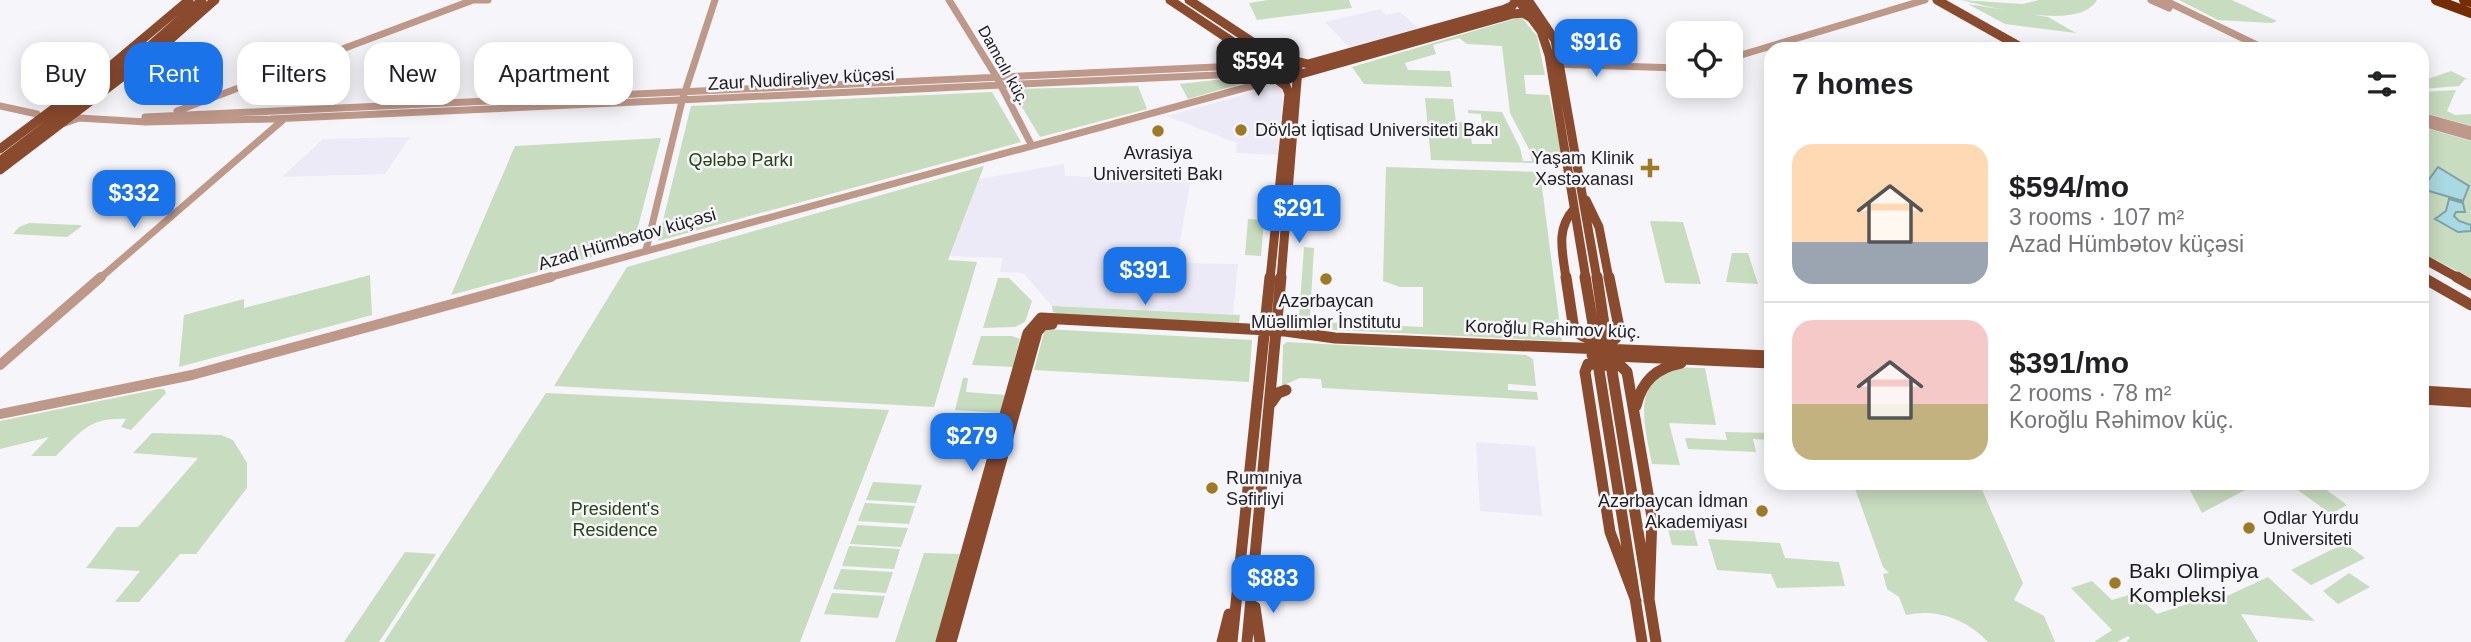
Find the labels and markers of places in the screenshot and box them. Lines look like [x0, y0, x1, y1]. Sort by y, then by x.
pin: $916 [1555, 20, 1637, 79]
pin: $594 [1217, 38, 1299, 98]
place label: Dövlət İqtisad Universiteti Bakı [1255, 120, 1499, 140]
marker: Dövlət İqtisad Universiteti Bakı [1233, 122, 1249, 138]
marker: Avrasiya Universiteti Bakı [1150, 123, 1166, 139]
place label: Avrasiya Universiteti Bakı [1093, 143, 1223, 184]
place label: Yaşam Klinik Xəstəxanası [1531, 148, 1635, 189]
marker: Yaşam Klinik Xəstəxanası [1640, 158, 1660, 178]
pin: $332 [93, 170, 175, 230]
pin: $291 [1258, 186, 1340, 245]
pin: $391 [1104, 247, 1186, 307]
marker: Azərbaycan Müəllimlər İnstitutu [1318, 271, 1334, 287]
place label: Azərbaycan Müəllimlər İnstitutu [1251, 291, 1401, 332]
pin: $279 [931, 414, 1013, 473]
place label: Rumıniya Səfirliyi [1226, 468, 1303, 509]
marker: Rumıniya Səfirliyi [1204, 480, 1220, 496]
place label: Azərbaycan İdman Akademiyası [1598, 491, 1748, 532]
marker: Azərbaycan İdman Akademiyası [1754, 503, 1770, 519]
place label: Odlar Yurdu Universiteti [2263, 508, 2359, 549]
marker: Odlar Yurdu Universiteti [2241, 520, 2257, 536]
pin: $883 [1232, 556, 1314, 615]
place label: Bakı Olimpiya Kompleksi [2129, 559, 2259, 606]
marker: Bakı Olimpiya Kompleksi [2107, 575, 2123, 591]

